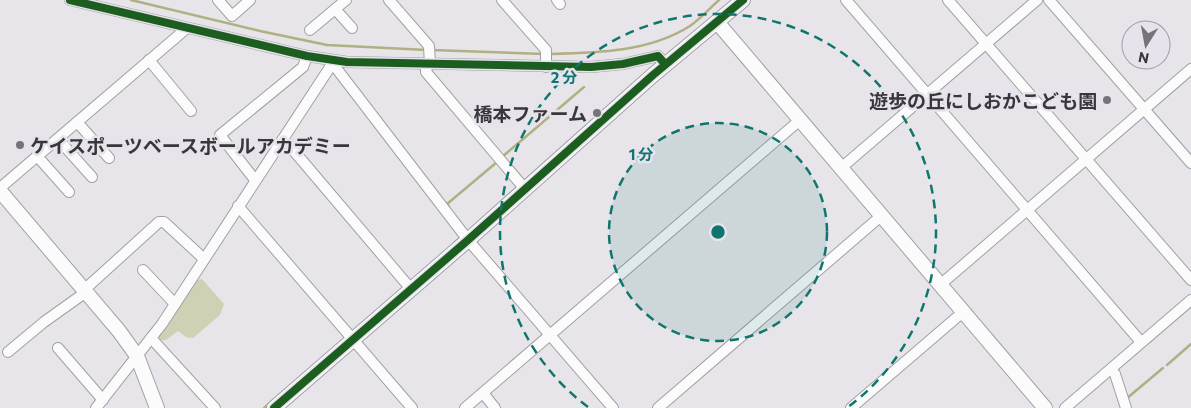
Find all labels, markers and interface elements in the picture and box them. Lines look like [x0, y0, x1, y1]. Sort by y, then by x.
north arrow [1121, 20, 1171, 70]
text: N [1137, 49, 1150, 68]
text: 2 分 [551, 68, 577, 86]
place label: 遊歩の丘にしおかこども園 [869, 89, 1097, 112]
marker: 遊歩の丘にしおかこども園 [1101, 94, 1113, 106]
place label: 橋本ファーム [474, 102, 587, 125]
marker: 橋本ファーム [591, 107, 603, 119]
place label: ケイスポーツベースボールアカデミー [30, 134, 351, 157]
marker: ケイスポーツベースボールアカデミー [14, 139, 26, 151]
text: 1 分 [629, 145, 653, 163]
centre of rings [709, 223, 727, 241]

